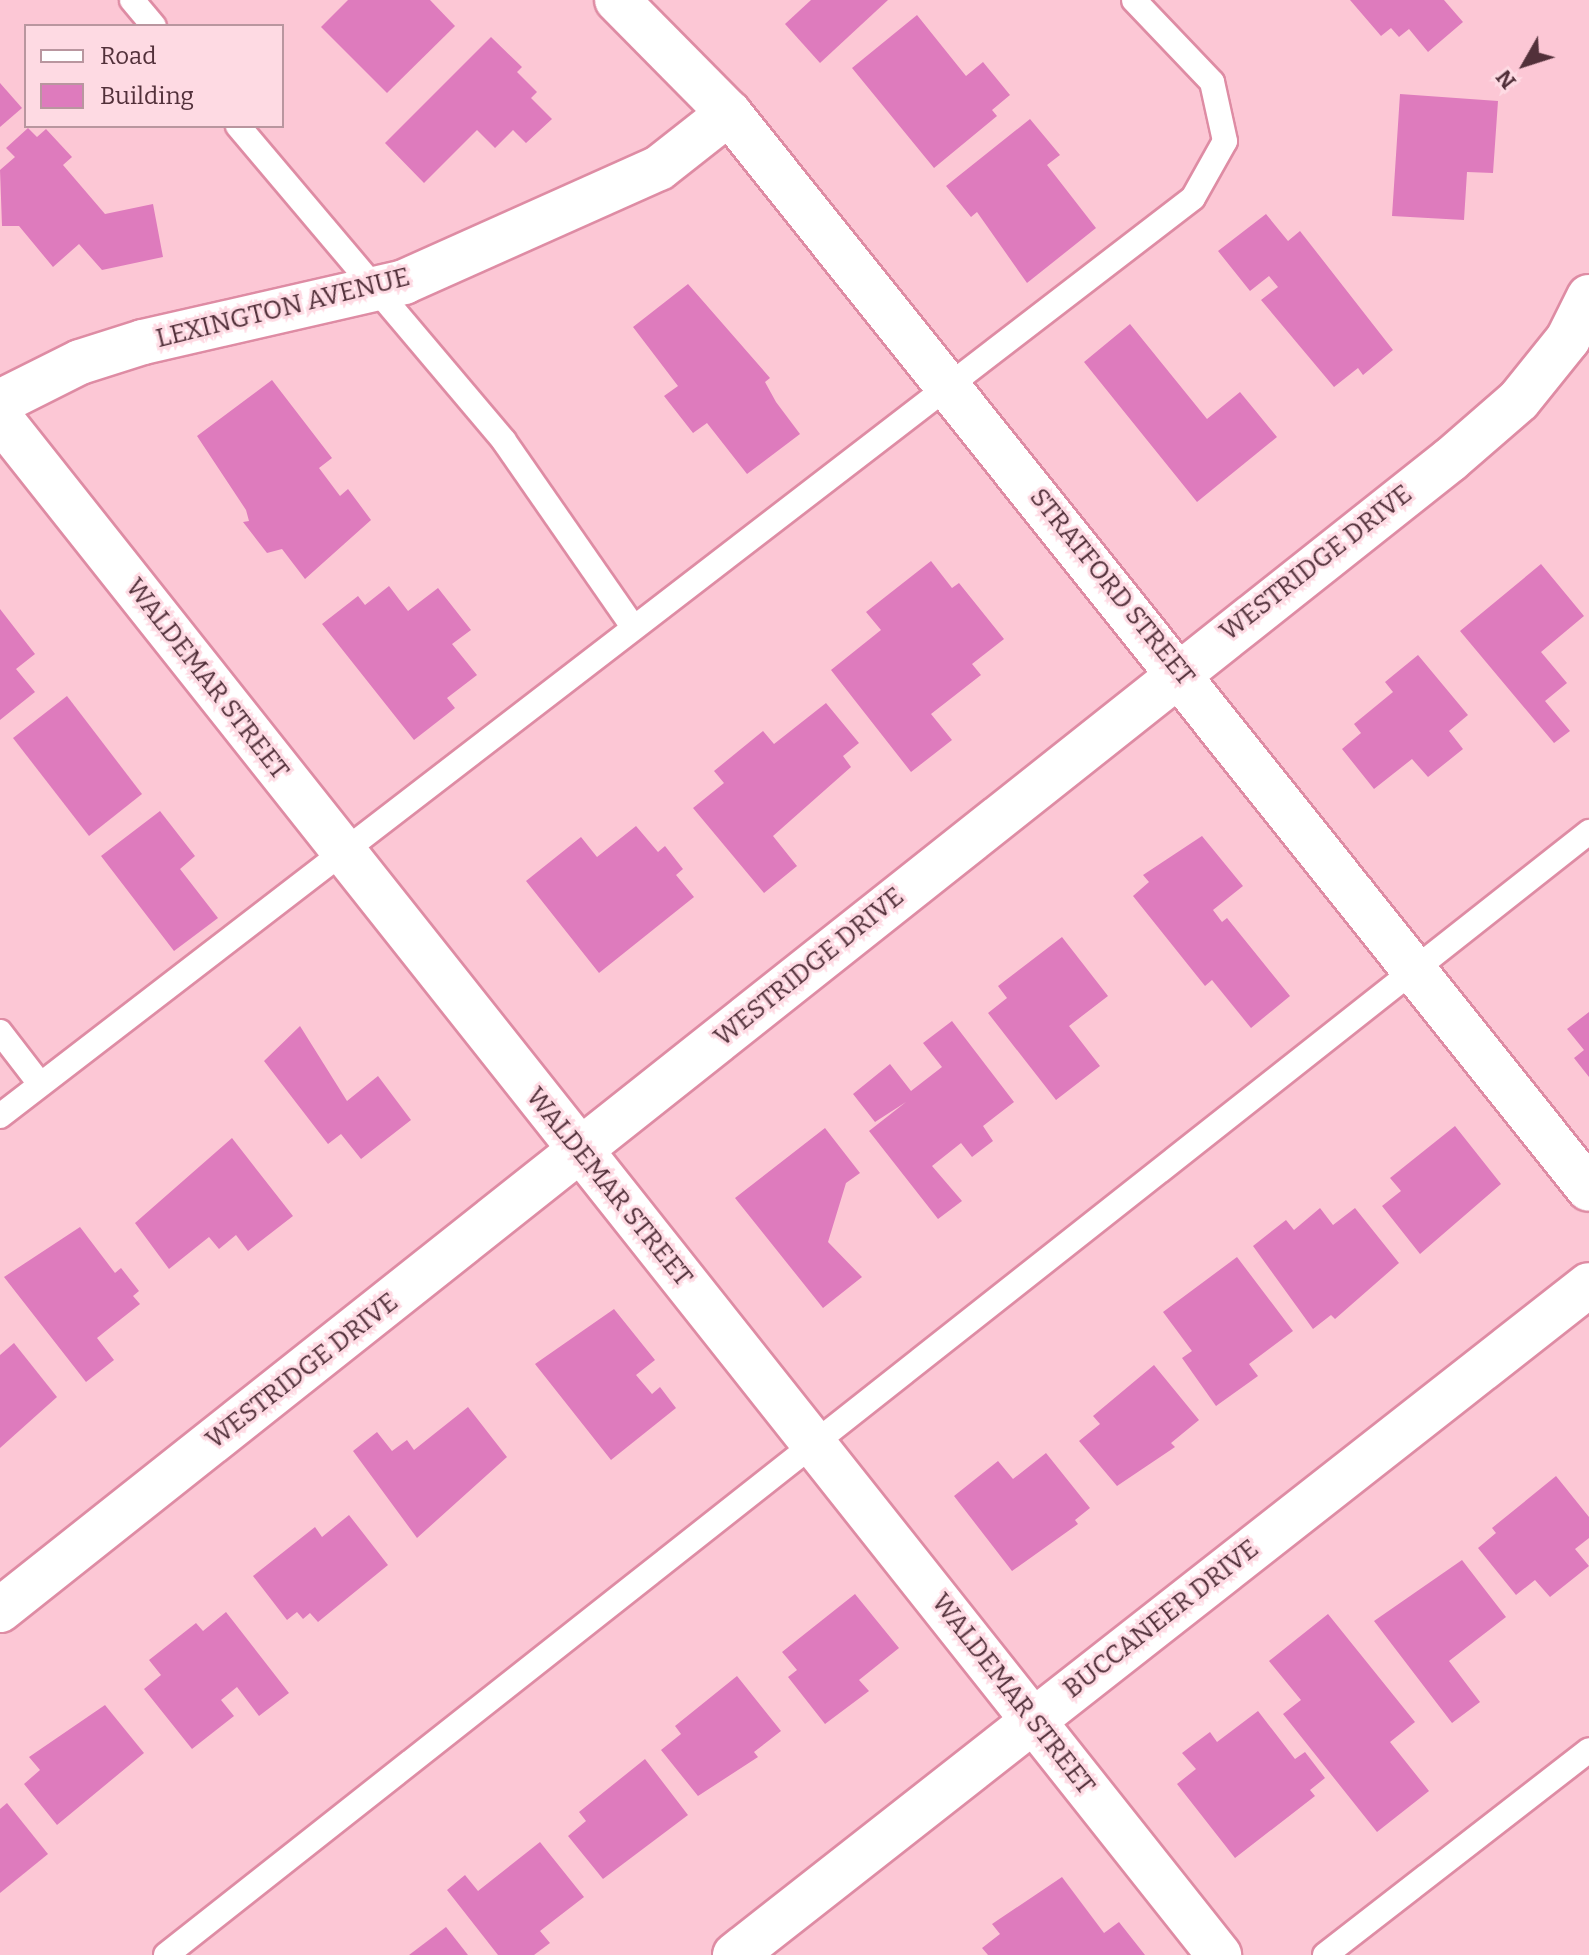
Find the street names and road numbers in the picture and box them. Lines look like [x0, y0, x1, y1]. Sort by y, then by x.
street label: LEXINGTON AVENUE [153, 261, 413, 355]
street label: WESTRIDGE DRIVE [1214, 478, 1418, 648]
street label: STRATFORD STREET [1023, 482, 1201, 692]
street label: WALDEMAR STREET [119, 572, 295, 786]
street label: WESTRIDGE DRIVE [708, 881, 910, 1053]
street label: WALDEMAR STREET [519, 1081, 699, 1293]
street label: WESTRIDGE DRIVE [200, 1286, 404, 1456]
street label: BUCCANEER DRIVE [1057, 1533, 1265, 1705]
street label: WALDEMAR STREET [925, 1587, 1101, 1801]

